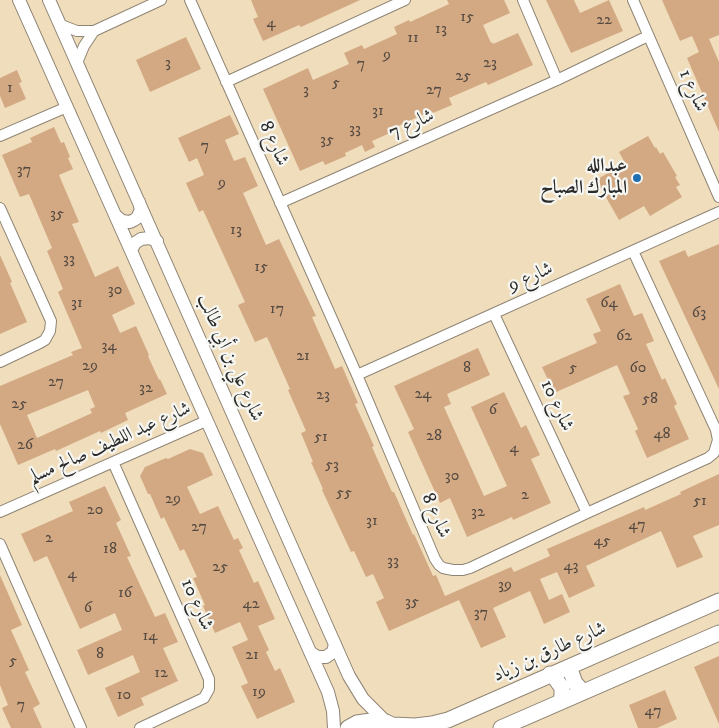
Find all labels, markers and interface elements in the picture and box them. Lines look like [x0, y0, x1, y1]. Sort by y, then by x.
house number: 15 [460, 8, 474, 28]
house number: 22 [596, 11, 612, 31]
house number: 4 [266, 14, 276, 34]
house number: 13 [435, 20, 447, 40]
house number: 11 [407, 29, 419, 49]
house number: 9 [383, 46, 391, 66]
house number: 3 [165, 54, 171, 74]
house number: 23 [483, 54, 497, 74]
house number: 7 [357, 55, 365, 75]
street label: شارع 1 [673, 66, 711, 116]
house number: 25 [455, 67, 471, 87]
house number: 5 [332, 74, 340, 94]
house number: 1 [7, 79, 13, 99]
house number: 3 [303, 81, 309, 101]
house number: 27 [426, 81, 442, 101]
house number: 31 [372, 102, 384, 122]
street label: شارع 7 [386, 105, 438, 145]
street label: شارع 8 [253, 118, 293, 170]
house number: 33 [349, 120, 361, 140]
house number: 35 [320, 131, 334, 151]
house number: 7 [201, 137, 209, 157]
place label: عبدالله المبارك الصباح [540, 156, 627, 200]
house number: 37 [17, 161, 31, 181]
marker: عبدالله المبارك الصباح [631, 172, 643, 184]
house number: 9 [218, 174, 226, 194]
house number: 35 [50, 205, 64, 225]
house number: 13 [230, 221, 242, 241]
house number: 33 [63, 250, 75, 270]
house number: 15 [254, 258, 268, 278]
street label: شارع 9 [505, 258, 557, 298]
house number: 30 [108, 281, 122, 301]
street label: شارع علي بن أبي طالب [191, 291, 267, 425]
house number: 31 [71, 294, 83, 314]
house number: 64 [600, 294, 618, 314]
house number: 17 [270, 300, 284, 320]
house number: 63 [692, 304, 706, 324]
house number: 62 [616, 327, 632, 347]
house number: 34 [101, 337, 117, 357]
house number: 21 [296, 347, 310, 367]
house number: 29 [82, 357, 98, 377]
house number: 8 [463, 359, 471, 379]
house number: 5 [569, 359, 577, 379]
house number: 60 [630, 359, 646, 379]
house number: 27 [48, 373, 64, 393]
street label: شارع 10 [534, 377, 578, 435]
house number: 32 [139, 379, 153, 399]
house number: 24 [414, 385, 432, 405]
house number: 23 [316, 386, 330, 406]
house number: 58 [642, 390, 658, 410]
house number: 25 [11, 395, 27, 415]
street label: شارع عبد اللطيف صالح مسلم [25, 398, 195, 490]
house number: 6 [489, 401, 497, 421]
house number: 48 [653, 425, 671, 445]
house number: 28 [426, 427, 442, 447]
house number: 51 [314, 428, 328, 448]
house number: 26 [17, 436, 33, 456]
house number: 4 [509, 439, 519, 459]
house number: 53 [325, 456, 339, 476]
house number: 30 [445, 467, 459, 487]
house number: 55 [336, 484, 352, 504]
house number: 2 [521, 486, 529, 506]
house number: 29 [165, 490, 181, 510]
street label: شارع 8 [415, 490, 455, 542]
house number: 51 [693, 492, 707, 512]
house number: 20 [87, 501, 103, 521]
house number: 32 [471, 503, 485, 523]
house number: 31 [366, 512, 378, 532]
house number: 47 [628, 516, 646, 536]
house number: 27 [191, 518, 207, 538]
house number: 2 [45, 529, 53, 549]
house number: 45 [593, 532, 611, 552]
house number: 18 [103, 540, 117, 560]
house number: 33 [387, 552, 399, 572]
house number: 43 [563, 557, 579, 577]
house number: 25 [212, 558, 228, 578]
house number: 4 [67, 565, 77, 585]
street label: شارع 10 [175, 576, 217, 634]
house number: 39 [498, 576, 512, 596]
house number: 16 [118, 584, 132, 604]
house number: 35 [405, 593, 419, 613]
house number: 42 [242, 595, 260, 615]
house number: 6 [84, 599, 92, 619]
house number: 37 [474, 604, 488, 624]
street label: شارع طارق بن زياد [490, 618, 610, 688]
house number: 14 [142, 627, 158, 647]
house number: 8 [96, 645, 104, 665]
house number: 21 [245, 646, 259, 666]
house number: 5 [9, 652, 17, 672]
house number: 12 [154, 664, 168, 684]
house number: 19 [252, 683, 266, 703]
house number: 10 [117, 686, 131, 706]
house number: 7 [17, 696, 25, 716]
house number: 47 [644, 702, 662, 722]

